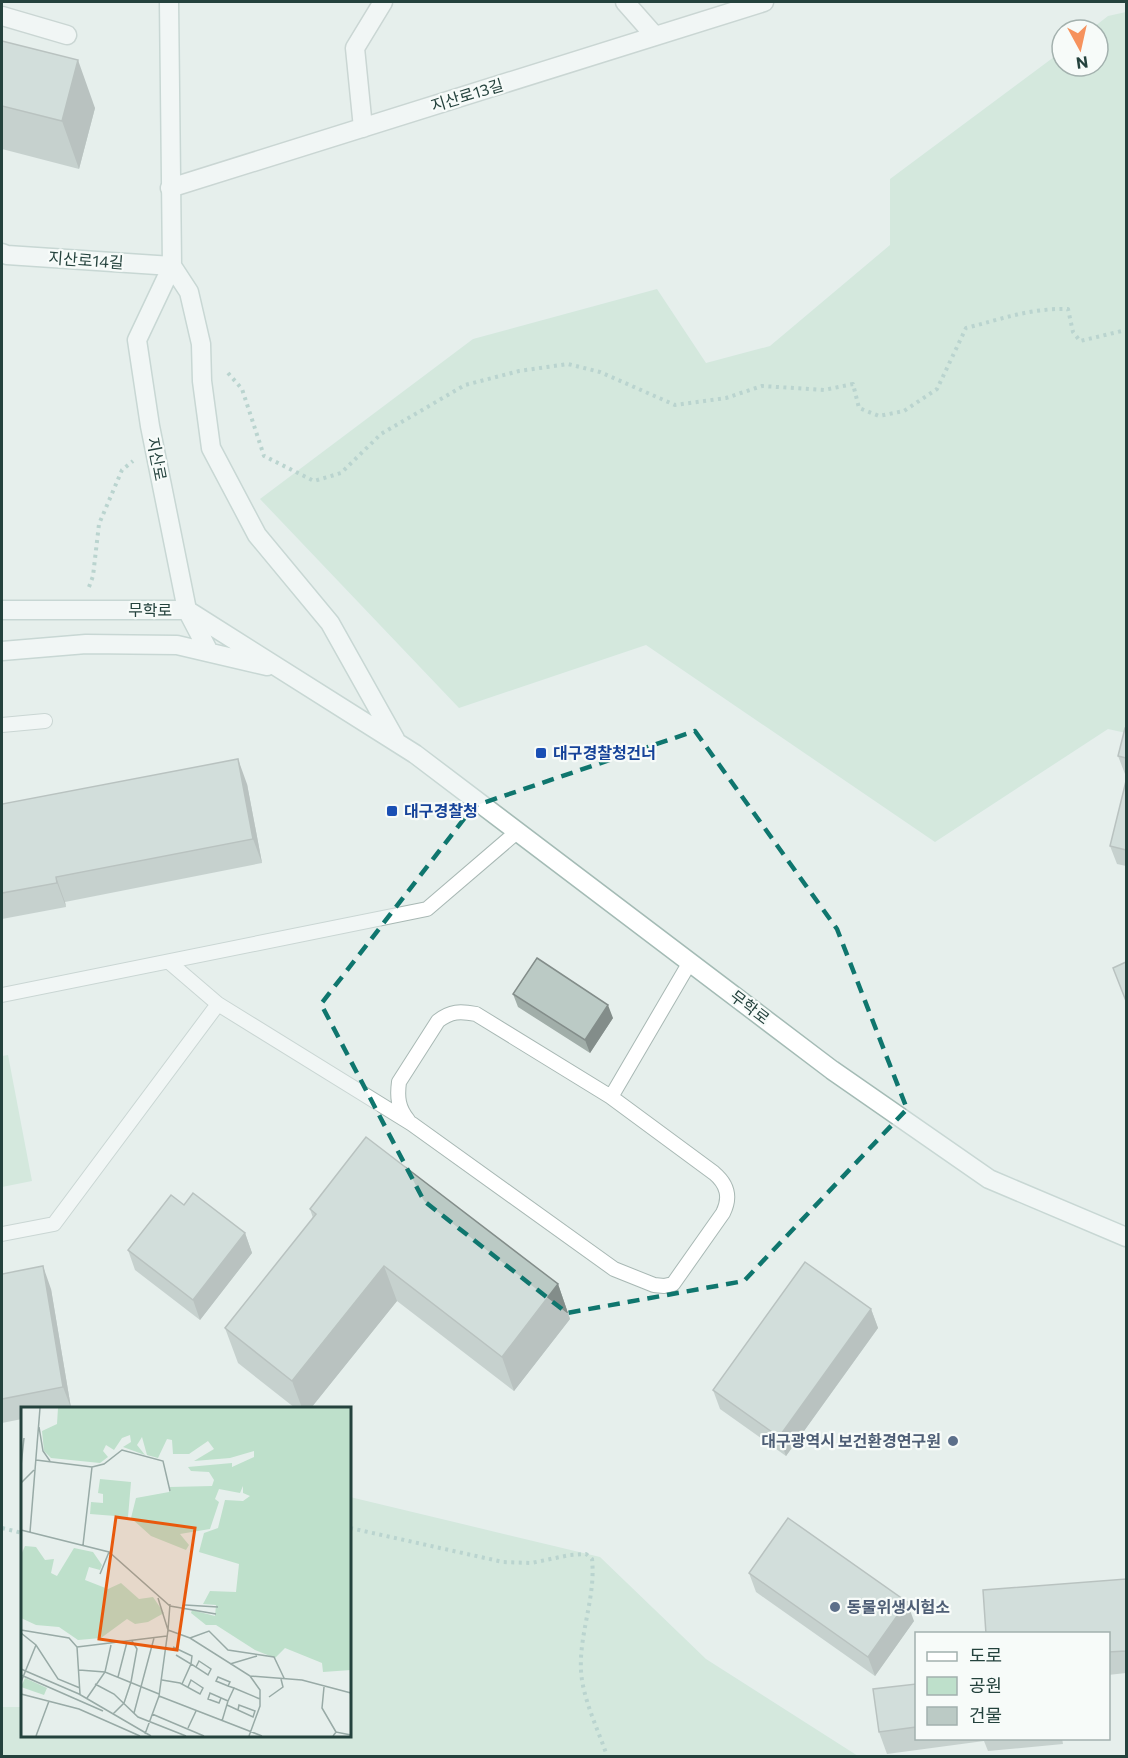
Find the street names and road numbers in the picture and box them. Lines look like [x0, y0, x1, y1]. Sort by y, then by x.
street label: 지산로13길 [428, 74, 505, 115]
street label: 지산로14길 [48, 247, 124, 272]
street label: 지산로 [144, 435, 171, 483]
street label: 무학로 [128, 600, 172, 619]
street label: 무학로 [727, 986, 774, 1028]

